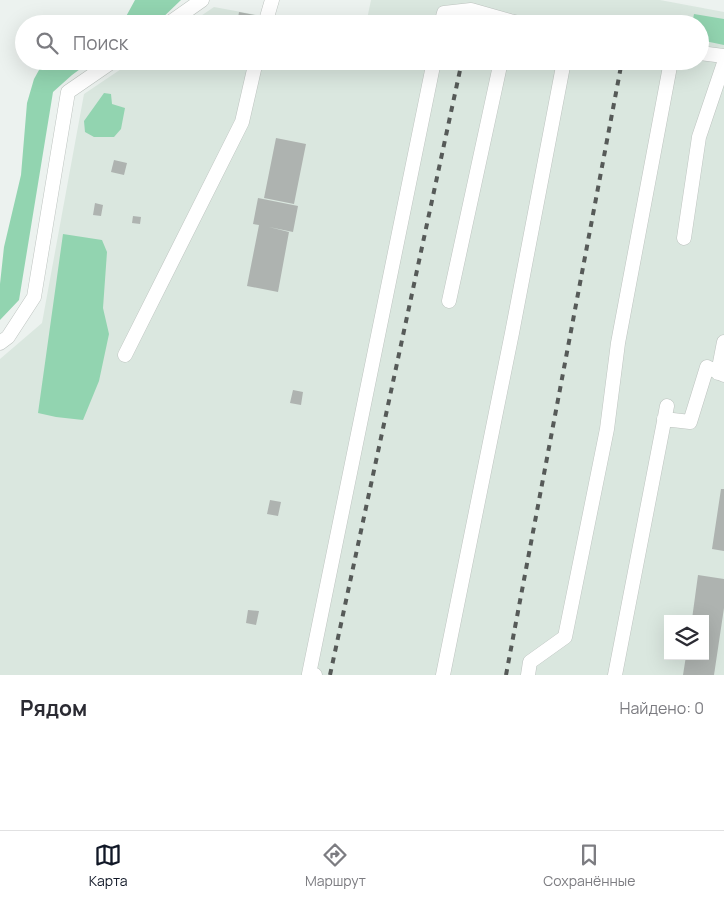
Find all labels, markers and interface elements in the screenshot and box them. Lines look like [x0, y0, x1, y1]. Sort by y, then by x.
search box [15, 15, 709, 70]
icon: search [33, 29, 61, 57]
text: Поиск [73, 30, 128, 56]
map controls [664, 615, 709, 660]
button: layers [664, 615, 709, 660]
text: Рядом [20, 694, 87, 722]
text: Найдено: 0 [619, 697, 704, 719]
tab: Карта [89, 841, 128, 890]
tab: Маршрут [305, 841, 366, 890]
tab: Сохранённые [543, 841, 635, 890]

